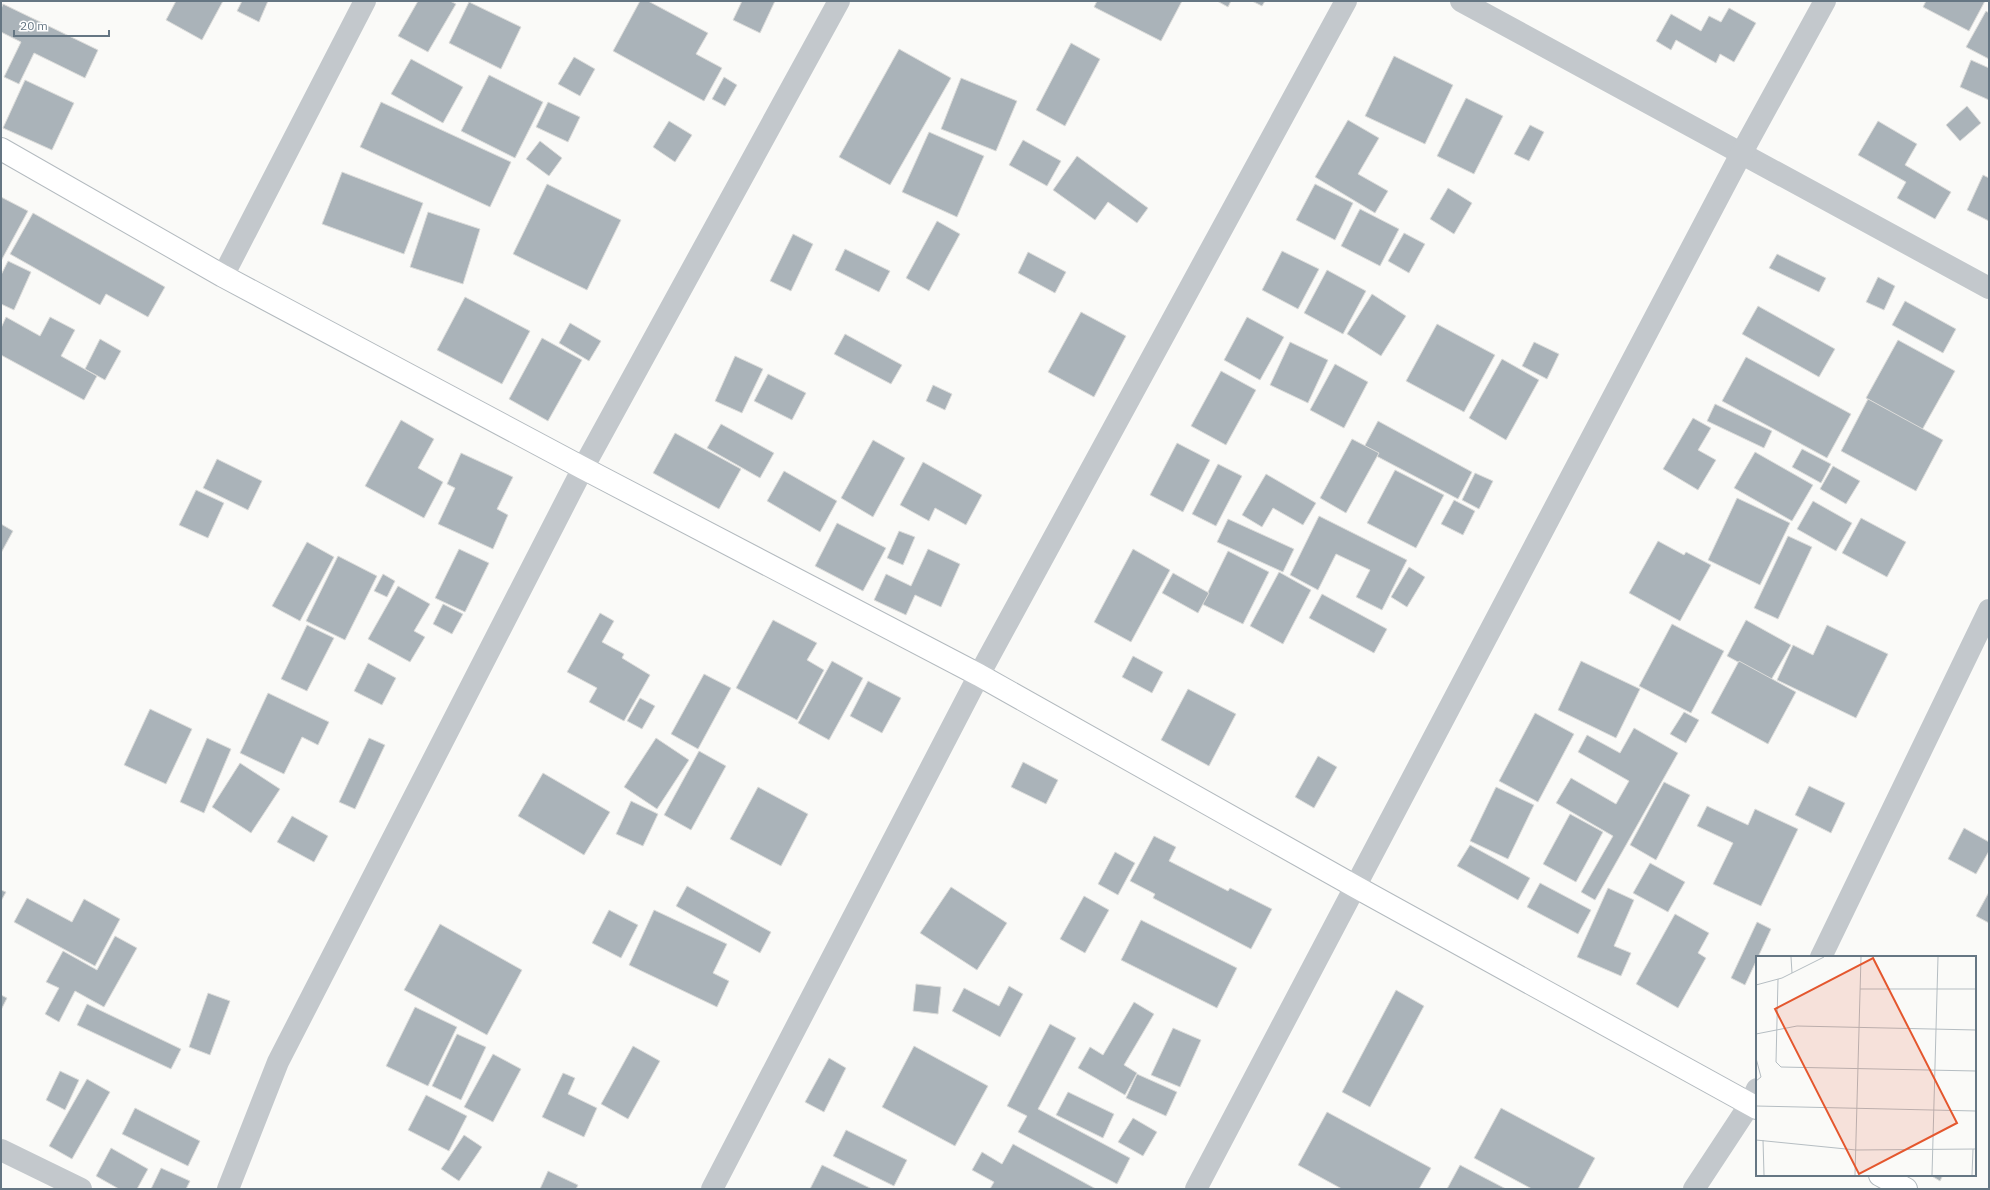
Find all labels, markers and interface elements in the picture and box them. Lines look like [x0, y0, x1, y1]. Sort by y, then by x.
scale bar [14, 12, 109, 38]
text: 20 m [20, 18, 48, 33]
inset map [1756, 956, 1976, 1176]

